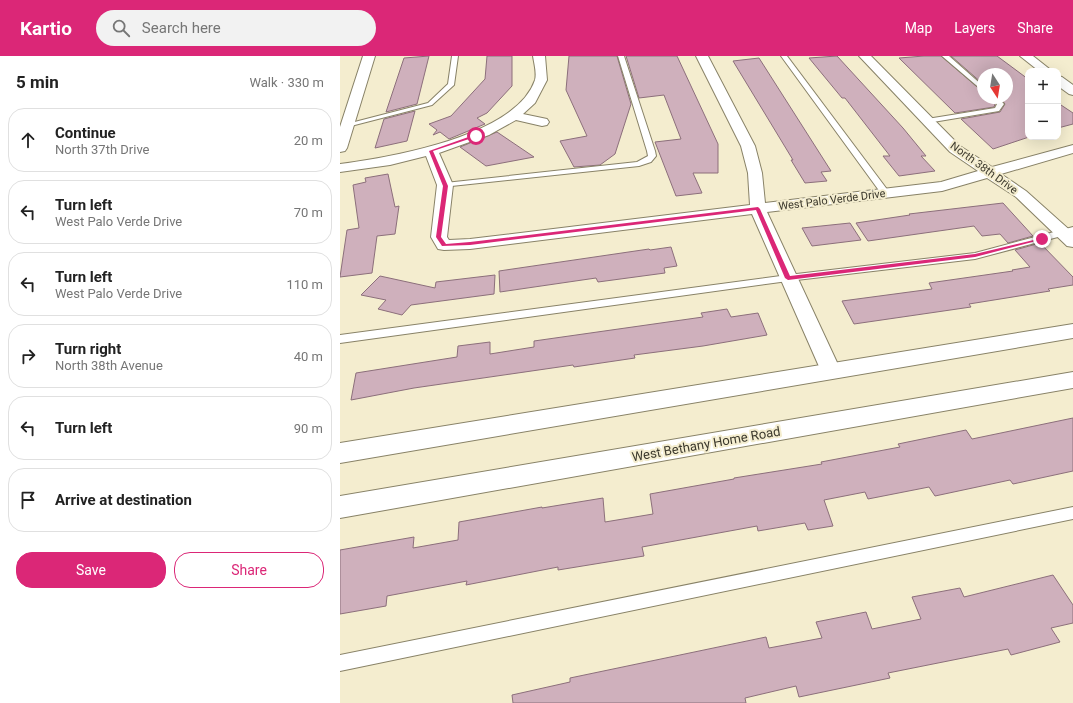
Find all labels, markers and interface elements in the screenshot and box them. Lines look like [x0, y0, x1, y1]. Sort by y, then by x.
search box [96, 10, 376, 46]
text: Kartio [20, 17, 72, 40]
icon: search [110, 17, 132, 39]
text: Search here [142, 19, 221, 37]
text: Map [905, 20, 932, 36]
text: Layers [954, 20, 995, 36]
text: Share [1017, 20, 1053, 36]
north arrow [977, 68, 1013, 104]
map controls [1025, 68, 1061, 140]
button: + [1025, 68, 1061, 104]
text: 5 min [16, 72, 59, 92]
text: Walk · 330 m [249, 75, 324, 90]
button: − [1025, 104, 1061, 140]
text: Continue [55, 124, 116, 142]
route start [467, 127, 485, 145]
icon: ahead [17, 129, 39, 151]
text: 20 m [294, 133, 323, 148]
street label: North 38th Drive [948, 139, 1020, 197]
text: North 37th Drive [55, 142, 150, 157]
street label: West Palo Verde Drive [778, 187, 886, 213]
text: Turn left [55, 196, 112, 214]
icon: left [17, 201, 39, 223]
text: 70 m [294, 205, 323, 220]
text: West Palo Verde Drive [55, 214, 182, 229]
route end [1033, 230, 1051, 248]
text: Turn left [55, 268, 112, 286]
icon: left [17, 273, 39, 295]
text: 110 m [286, 277, 323, 292]
text: West Palo Verde Drive [55, 286, 182, 301]
text: Turn right [55, 340, 121, 358]
icon: right [17, 345, 39, 367]
text: 40 m [294, 349, 323, 364]
text: North 38th Avenue [55, 358, 163, 373]
icon: left [17, 417, 39, 439]
text: Turn left [55, 419, 112, 437]
text: 90 m [294, 421, 323, 436]
street label: West Bethany Home Road [631, 424, 781, 464]
icon: arrive [17, 489, 39, 511]
text: Arrive at destination [55, 491, 192, 509]
button: Save [16, 552, 166, 588]
button: Share [174, 552, 324, 588]

